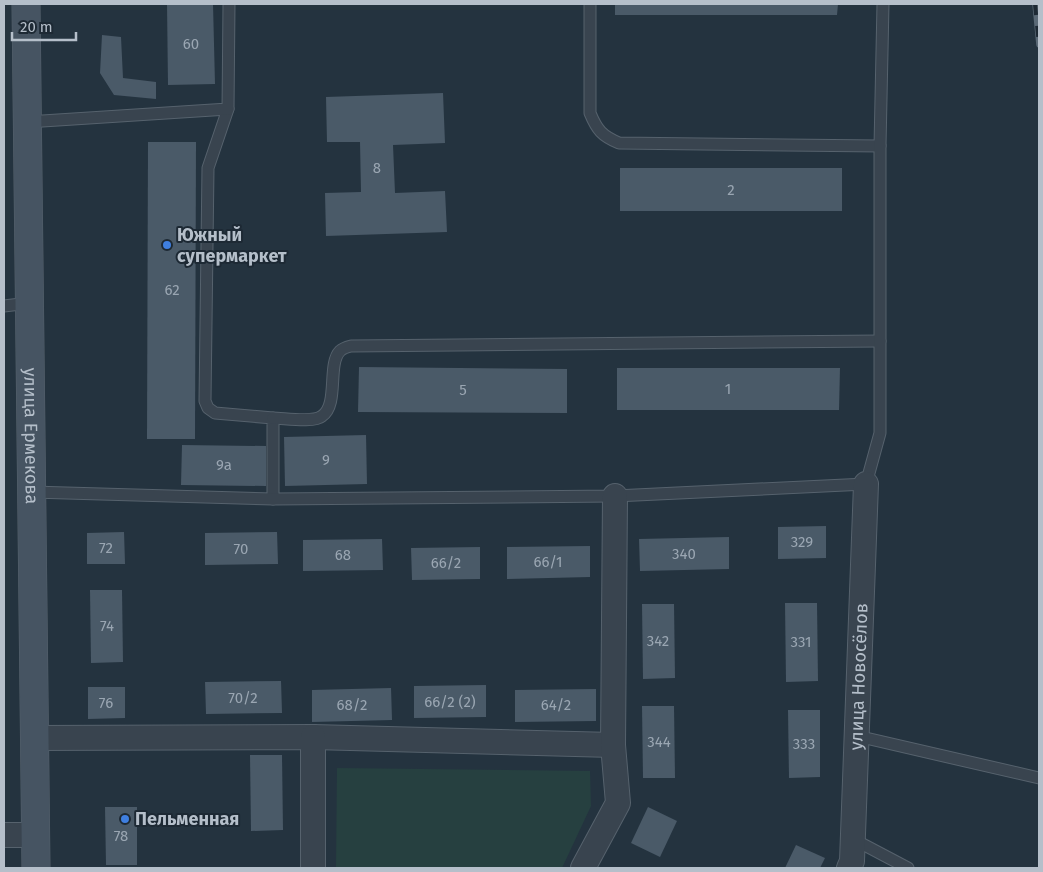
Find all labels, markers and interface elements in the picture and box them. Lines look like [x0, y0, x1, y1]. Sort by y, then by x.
scale bar [12, 10, 76, 42]
text: 20 m [20, 18, 53, 36]
house number: 60 [183, 35, 199, 53]
house number: 8 [373, 159, 381, 177]
house number: 2 [727, 181, 735, 199]
place label: Южный супермаркет [177, 224, 287, 267]
marker: Южный супермаркет [161, 239, 173, 251]
house number: 62 [164, 281, 180, 299]
street label: улица Ермекова [19, 368, 43, 504]
house number: 1 [725, 380, 731, 398]
house number: 5 [459, 381, 467, 399]
house number: 9 [322, 451, 330, 469]
house number: 9а [216, 456, 232, 474]
house number: 329 [791, 533, 813, 551]
house number: 72 [99, 539, 113, 557]
house number: 70 [234, 540, 248, 558]
house number: 340 [672, 545, 696, 563]
house number: 68 [335, 546, 351, 564]
house number: 66/1 [533, 553, 563, 571]
house number: 66/2 [431, 554, 461, 572]
street label: улица Новосёлов [845, 603, 873, 751]
house number: 74 [100, 617, 114, 635]
house number: 342 [647, 632, 669, 650]
house number: 331 [790, 633, 812, 651]
house number: 70/2 [228, 689, 258, 707]
house number: 66/2 (2) [424, 693, 476, 711]
house number: 76 [99, 694, 113, 712]
house number: 68/2 [337, 696, 367, 714]
house number: 64/2 [541, 696, 571, 714]
house number: 344 [647, 733, 671, 751]
house number: 333 [793, 735, 815, 753]
place label: Пельменная [135, 808, 239, 830]
marker: Пельменная [119, 813, 131, 825]
house number: 78 [114, 827, 128, 845]

